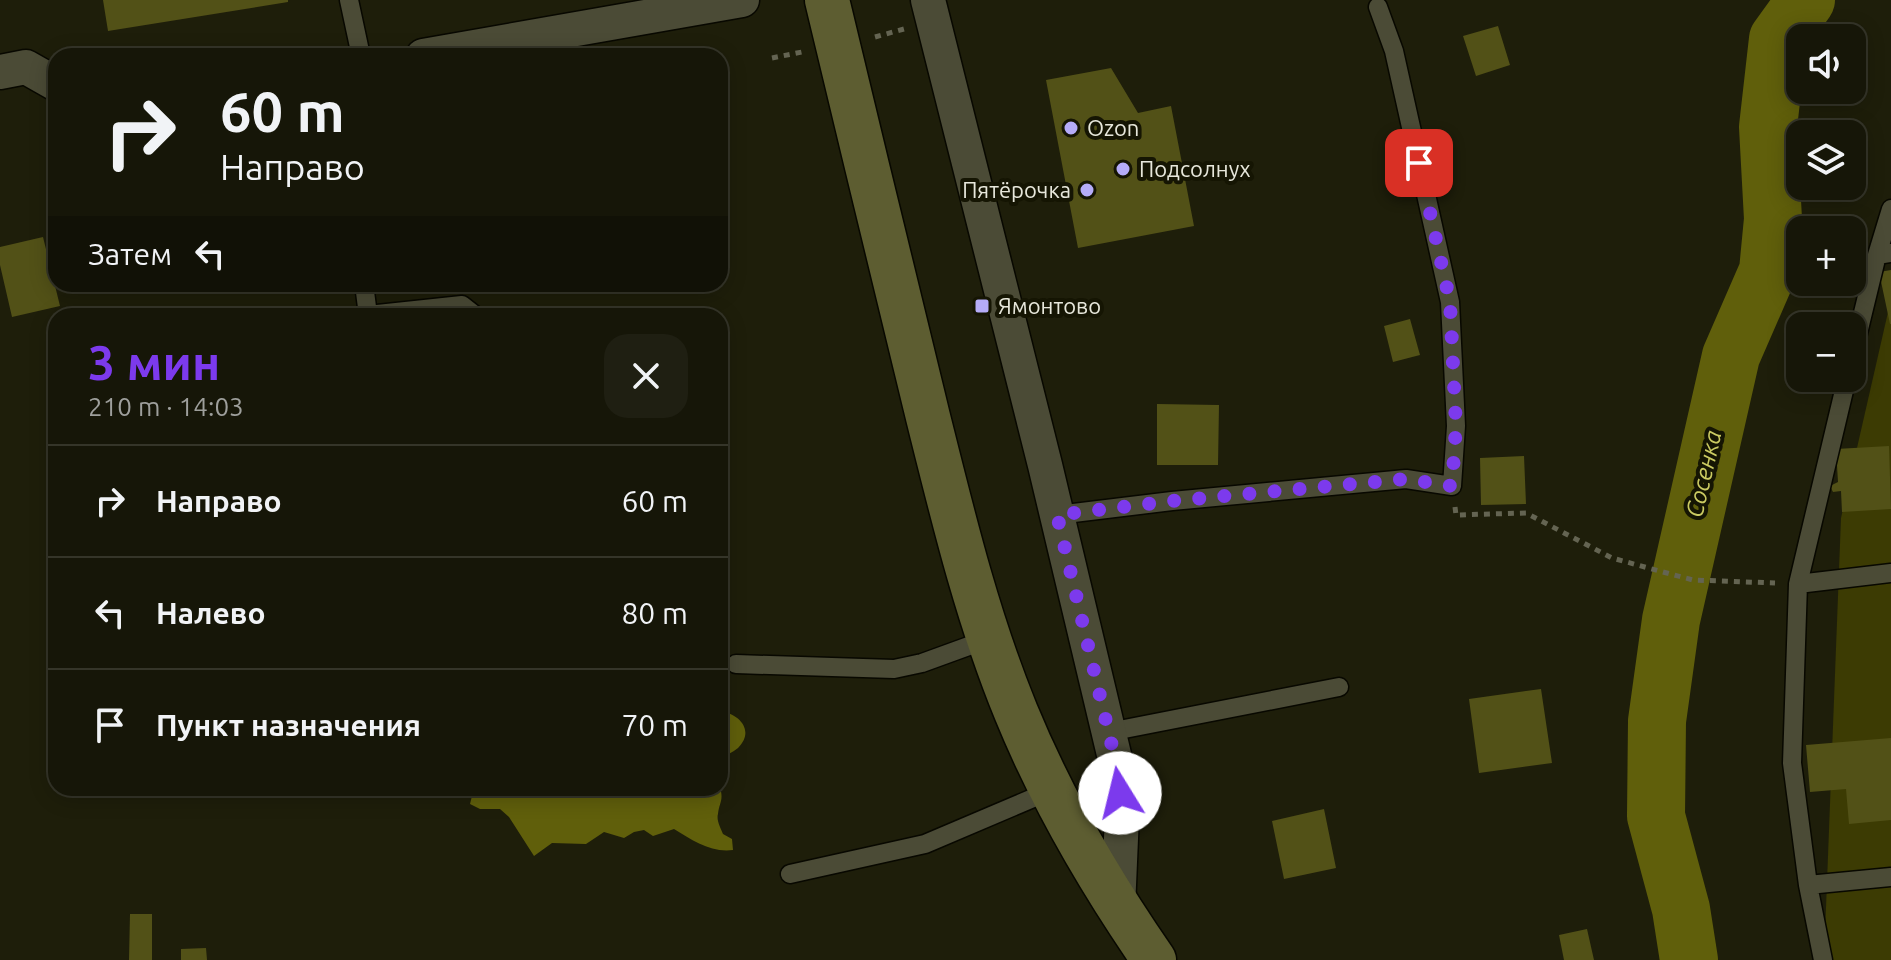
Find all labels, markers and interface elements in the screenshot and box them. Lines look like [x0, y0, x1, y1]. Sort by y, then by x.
map controls [1786, 24, 1866, 392]
button: sound [1786, 24, 1866, 104]
icon: right [88, 80, 192, 184]
text: 60 m [220, 80, 345, 143]
place label: Ozon [1087, 115, 1139, 140]
marker: Ozon [1062, 119, 1080, 137]
button: layers [1786, 120, 1866, 200]
pin [1385, 129, 1453, 197]
icon: arrive [1397, 141, 1441, 185]
text: Направо [220, 146, 365, 187]
place label: Подсолнух [1139, 156, 1251, 181]
marker: Подсолнух [1114, 160, 1132, 178]
place label: Пятёрочка [962, 177, 1071, 202]
marker: Пятёрочка [1078, 181, 1096, 199]
button: + [1786, 216, 1866, 296]
icon: left [188, 232, 232, 276]
text: Затем [88, 237, 172, 271]
place label: Ямонтово [998, 293, 1101, 318]
marker: Ямонтово [973, 297, 991, 315]
button: − [1786, 312, 1866, 392]
button: close [604, 334, 688, 418]
text: 3 мин [88, 335, 220, 389]
text: 210 m · 14:03 [88, 392, 244, 421]
water label: Сосенка [1680, 428, 1727, 520]
icon: right [88, 479, 132, 523]
text: Направо [156, 484, 282, 518]
text: 60 m [621, 484, 688, 518]
icon: left [88, 591, 132, 635]
text: Налево [156, 596, 266, 630]
text: 80 m [621, 596, 688, 630]
icon: arrive [88, 703, 132, 747]
text: Пункт назначения [156, 708, 421, 742]
text: 70 m [621, 708, 688, 742]
position arrow [1078, 751, 1162, 835]

